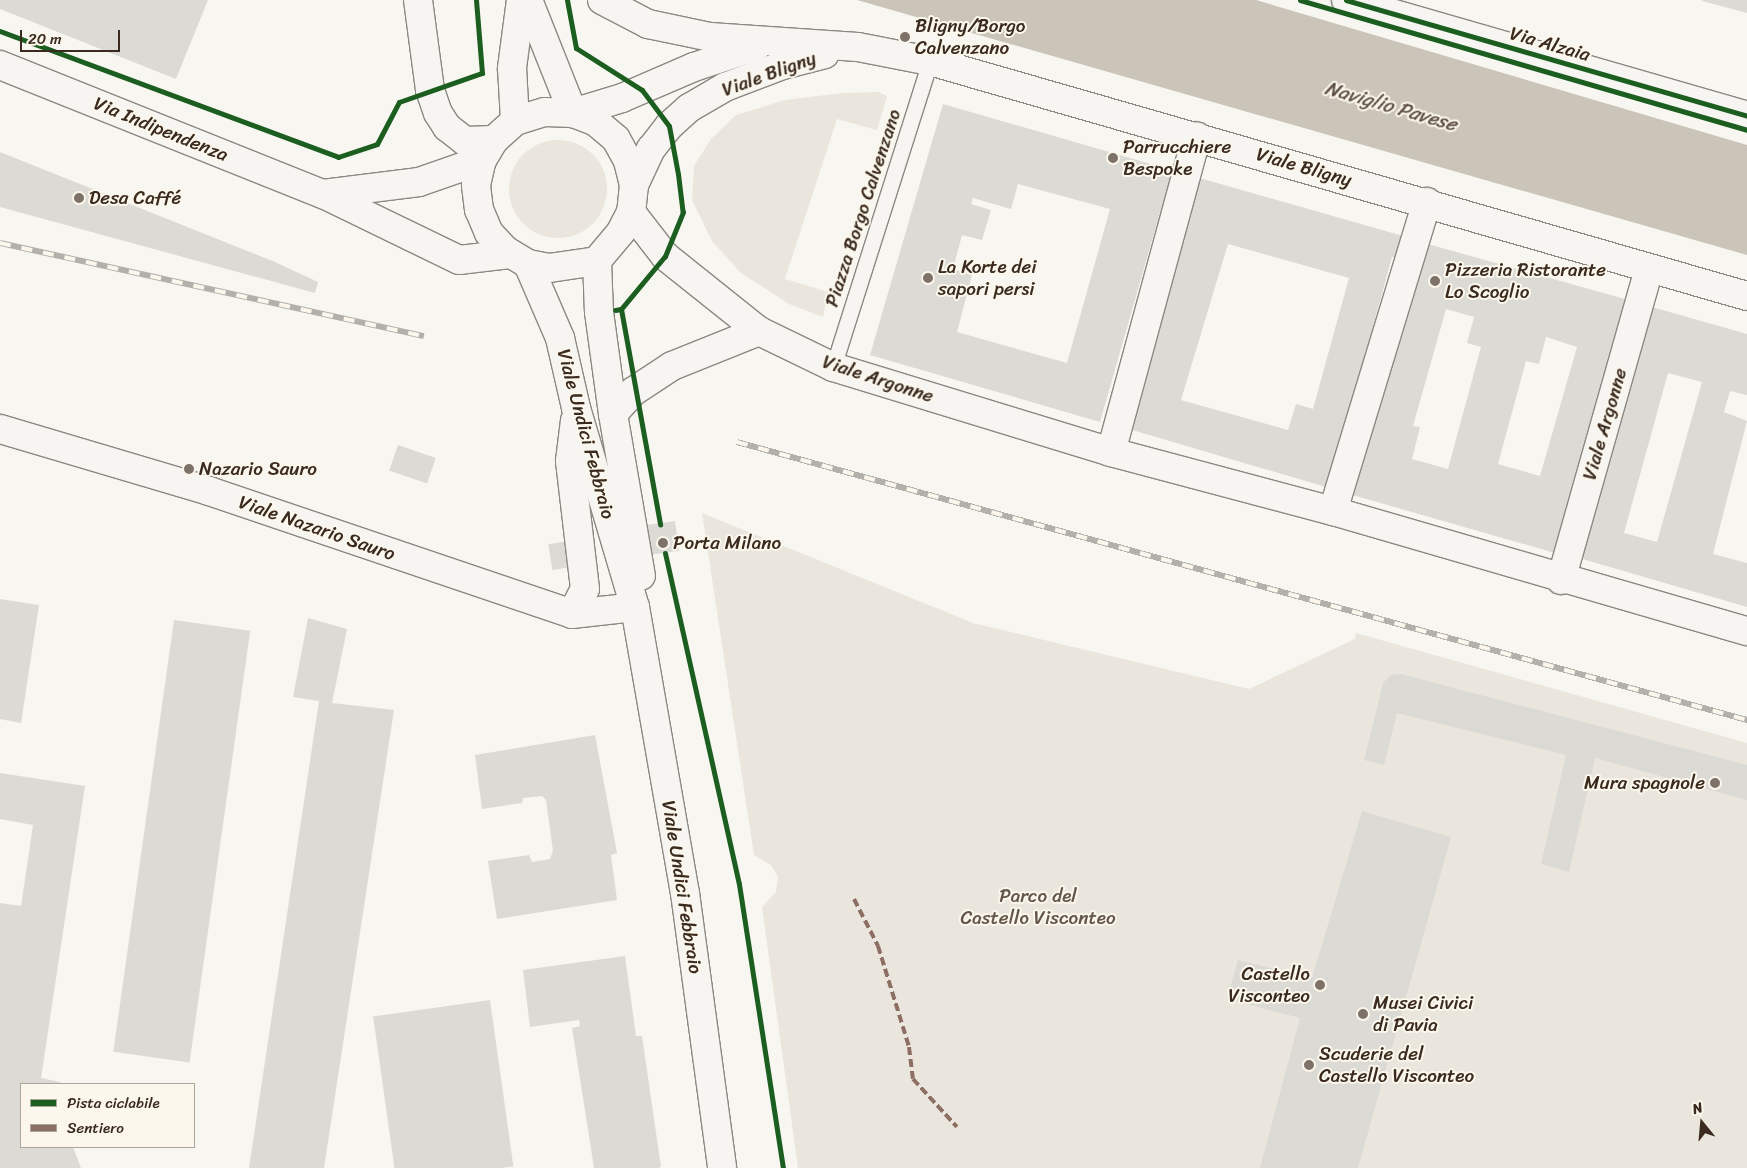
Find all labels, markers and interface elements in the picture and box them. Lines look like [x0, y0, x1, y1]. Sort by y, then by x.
place label: Bligny/Borgo Calvenzano [915, 15, 1026, 59]
scale bar [22, 20, 122, 52]
street label: Via Alzaia [1507, 22, 1593, 66]
text: 20 m [28, 26, 62, 52]
marker: Bligny/Borgo Calvenzano [899, 31, 911, 43]
street label: Viale Bligny [719, 47, 819, 101]
water label: Naviglio Pavese [1322, 76, 1460, 136]
street label: Via Indipendenza [91, 92, 231, 166]
street label: Piazza Borgo Calvenzano [820, 106, 906, 310]
place label: Parrucchiere Bespoke [1123, 136, 1231, 180]
street label: Viale Bligny [1254, 143, 1354, 191]
marker: Parrucchiere Bespoke [1107, 152, 1119, 164]
place label: Desa Caffé [89, 187, 181, 209]
marker: Desa Caffé [73, 192, 85, 204]
place label: La Korte dei sapori persi [938, 256, 1038, 300]
place label: Pizzeria Ristorante Lo Scoglio [1445, 259, 1606, 303]
marker: La Korte dei sapori persi [922, 272, 934, 284]
marker: Pizzeria Ristorante Lo Scoglio [1429, 275, 1441, 287]
street label: Viale Undici Febbraio [552, 346, 620, 522]
street label: Viale Argonne [820, 350, 936, 408]
street label: Viale Argonne [1578, 365, 1632, 483]
place label: Nazario Sauro [199, 458, 317, 480]
marker: Nazario Sauro [183, 463, 195, 475]
street label: Viale Nazario Sauro [236, 491, 398, 565]
place label: Porta Milano [673, 532, 780, 554]
marker: Porta Milano [657, 537, 669, 549]
place label: Mura spagnole [1585, 772, 1705, 794]
marker: Mura spagnole [1709, 777, 1721, 789]
street label: Viale Undici Febbraio [657, 798, 707, 976]
park label: Parco del Castello Visconteo [960, 885, 1116, 929]
place label: Castello Visconteo [1228, 963, 1310, 1007]
marker: Castello Visconteo [1314, 979, 1326, 991]
place label: Musei Civici di Pavia [1373, 992, 1473, 1036]
marker: Musei Civici di Pavia [1357, 1008, 1369, 1020]
place label: Scuderie del Castello Visconteo [1319, 1043, 1474, 1087]
marker: Scuderie del Castello Visconteo [1303, 1059, 1315, 1071]
legend [20, 1083, 195, 1148]
text: Pista ciclabile [67, 1090, 160, 1116]
text: N [1689, 1095, 1706, 1122]
north arrow [1677, 1098, 1727, 1148]
text: Sentiero [67, 1115, 124, 1141]

